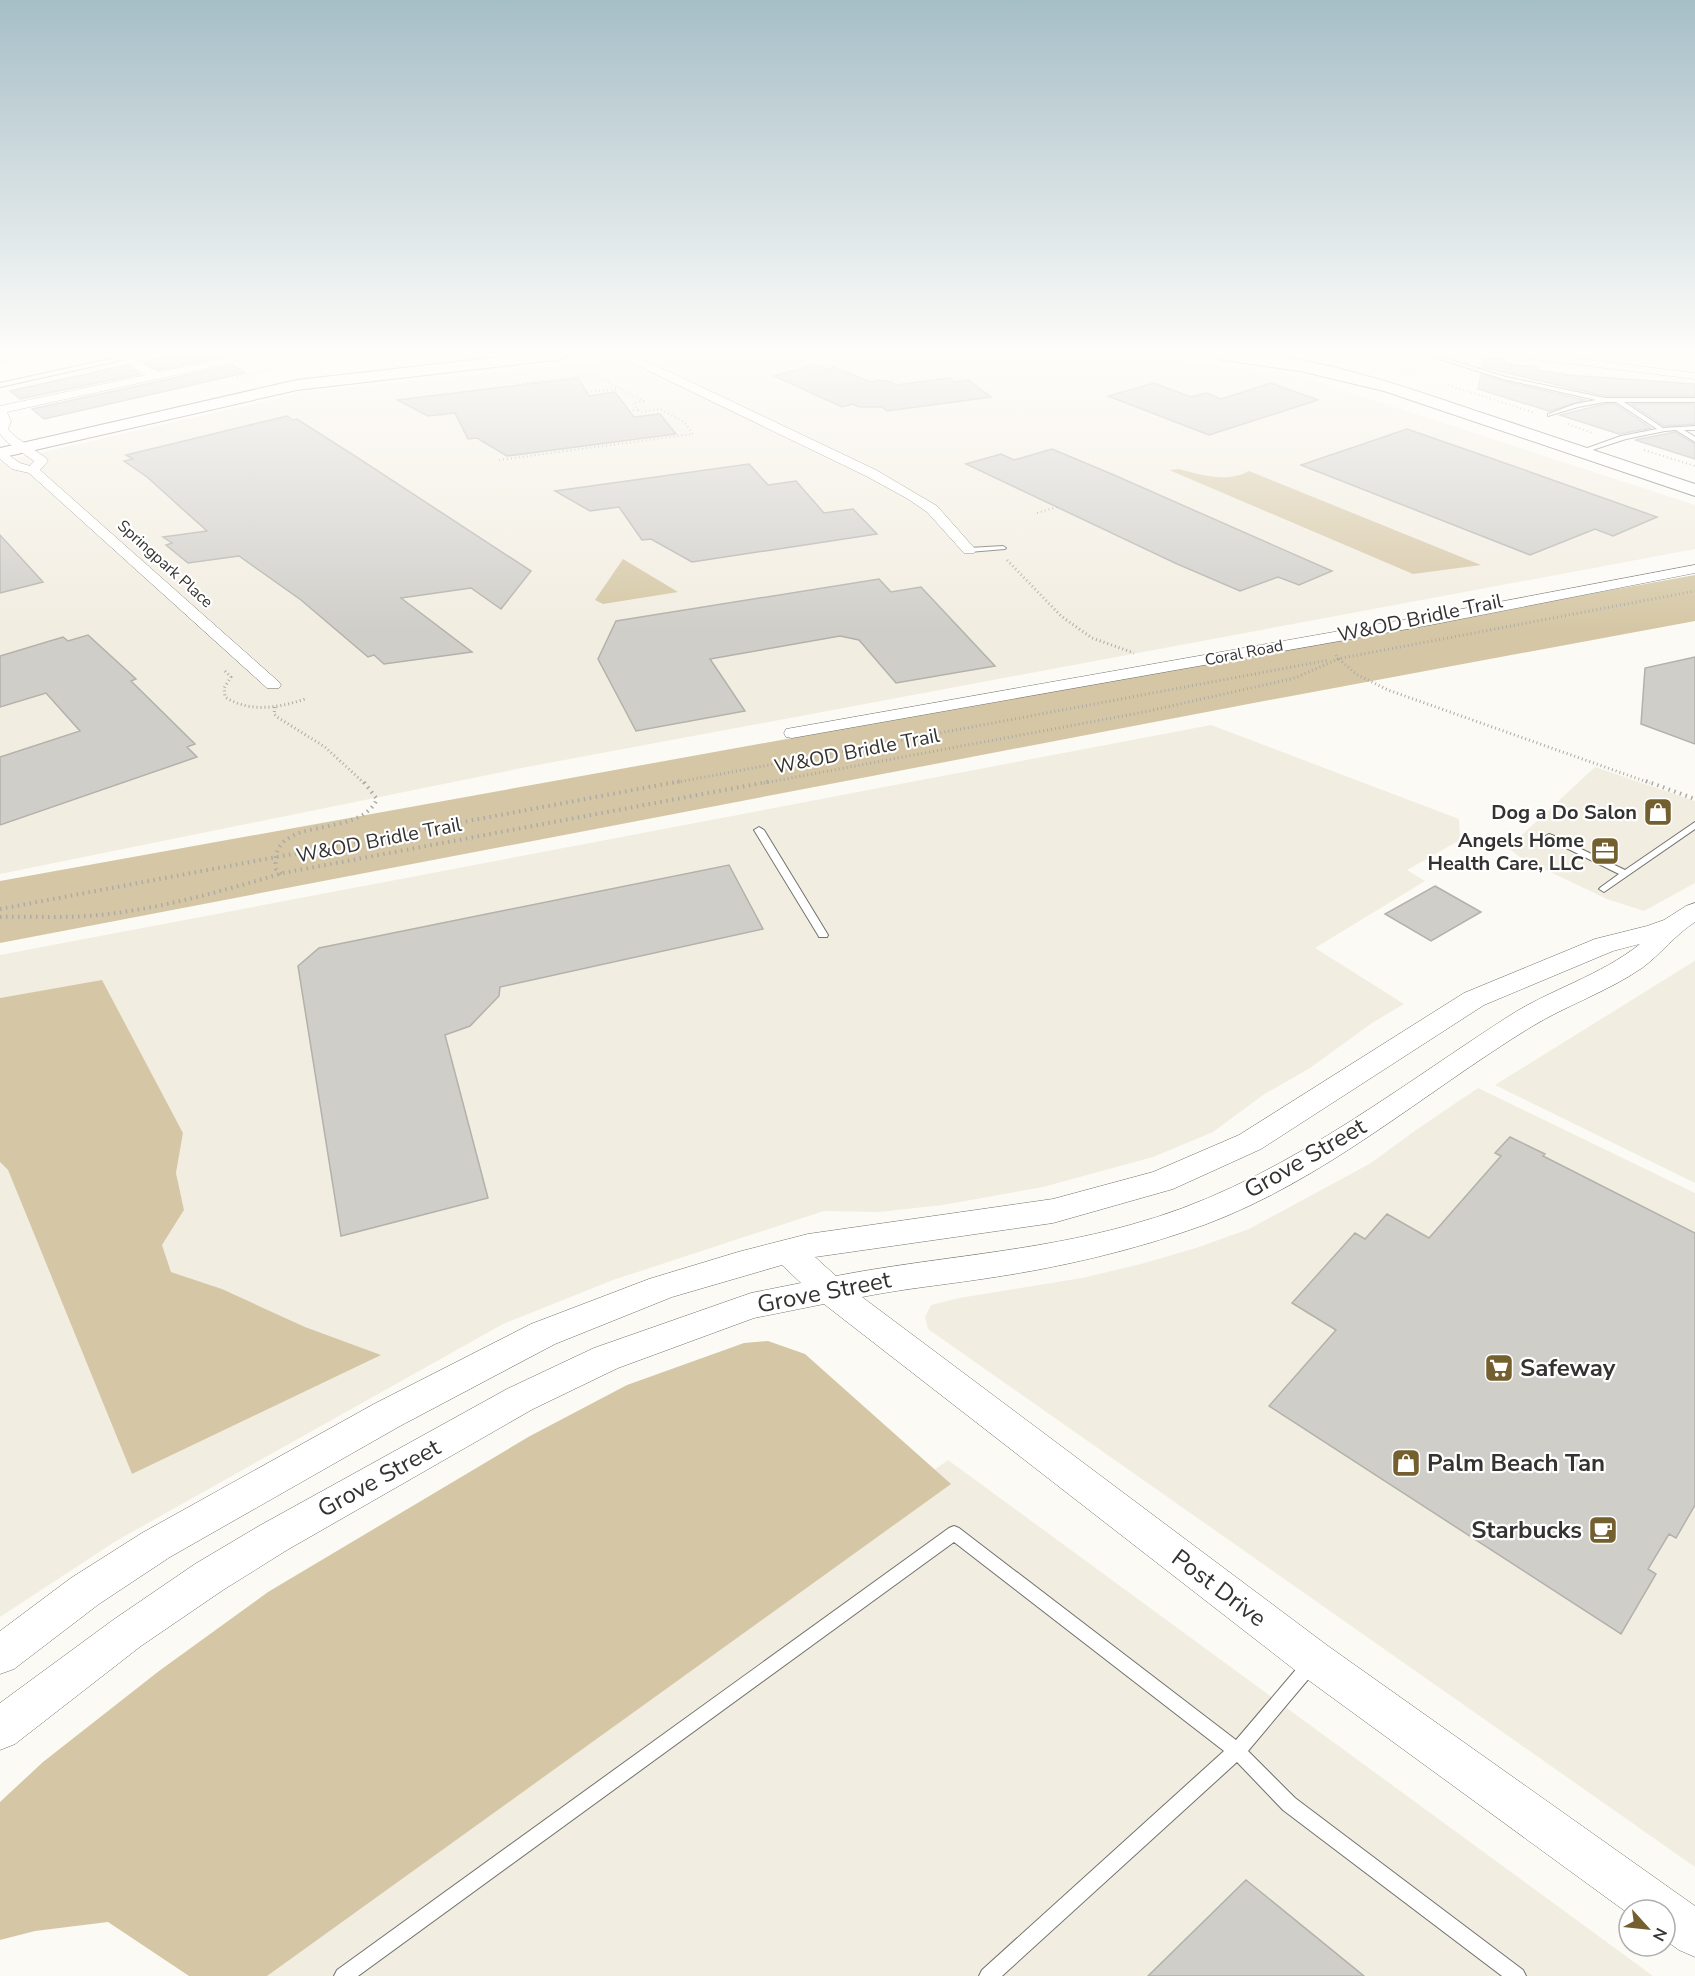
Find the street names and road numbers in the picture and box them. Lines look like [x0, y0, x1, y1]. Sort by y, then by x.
street label: Springpark Place [112, 515, 218, 613]
street label: W&OD Bridle Trail [1335, 587, 1505, 649]
street label: Coral Road [1203, 635, 1285, 671]
street label: W&OD Bridle Trail [772, 722, 942, 780]
street label: W&OD Bridle Trail [294, 811, 464, 869]
street label: Grove Street [1238, 1110, 1372, 1206]
street label: Grove Street [754, 1263, 894, 1321]
street label: Grove Street [312, 1431, 447, 1525]
street label: Post Drive [1165, 1542, 1273, 1634]

